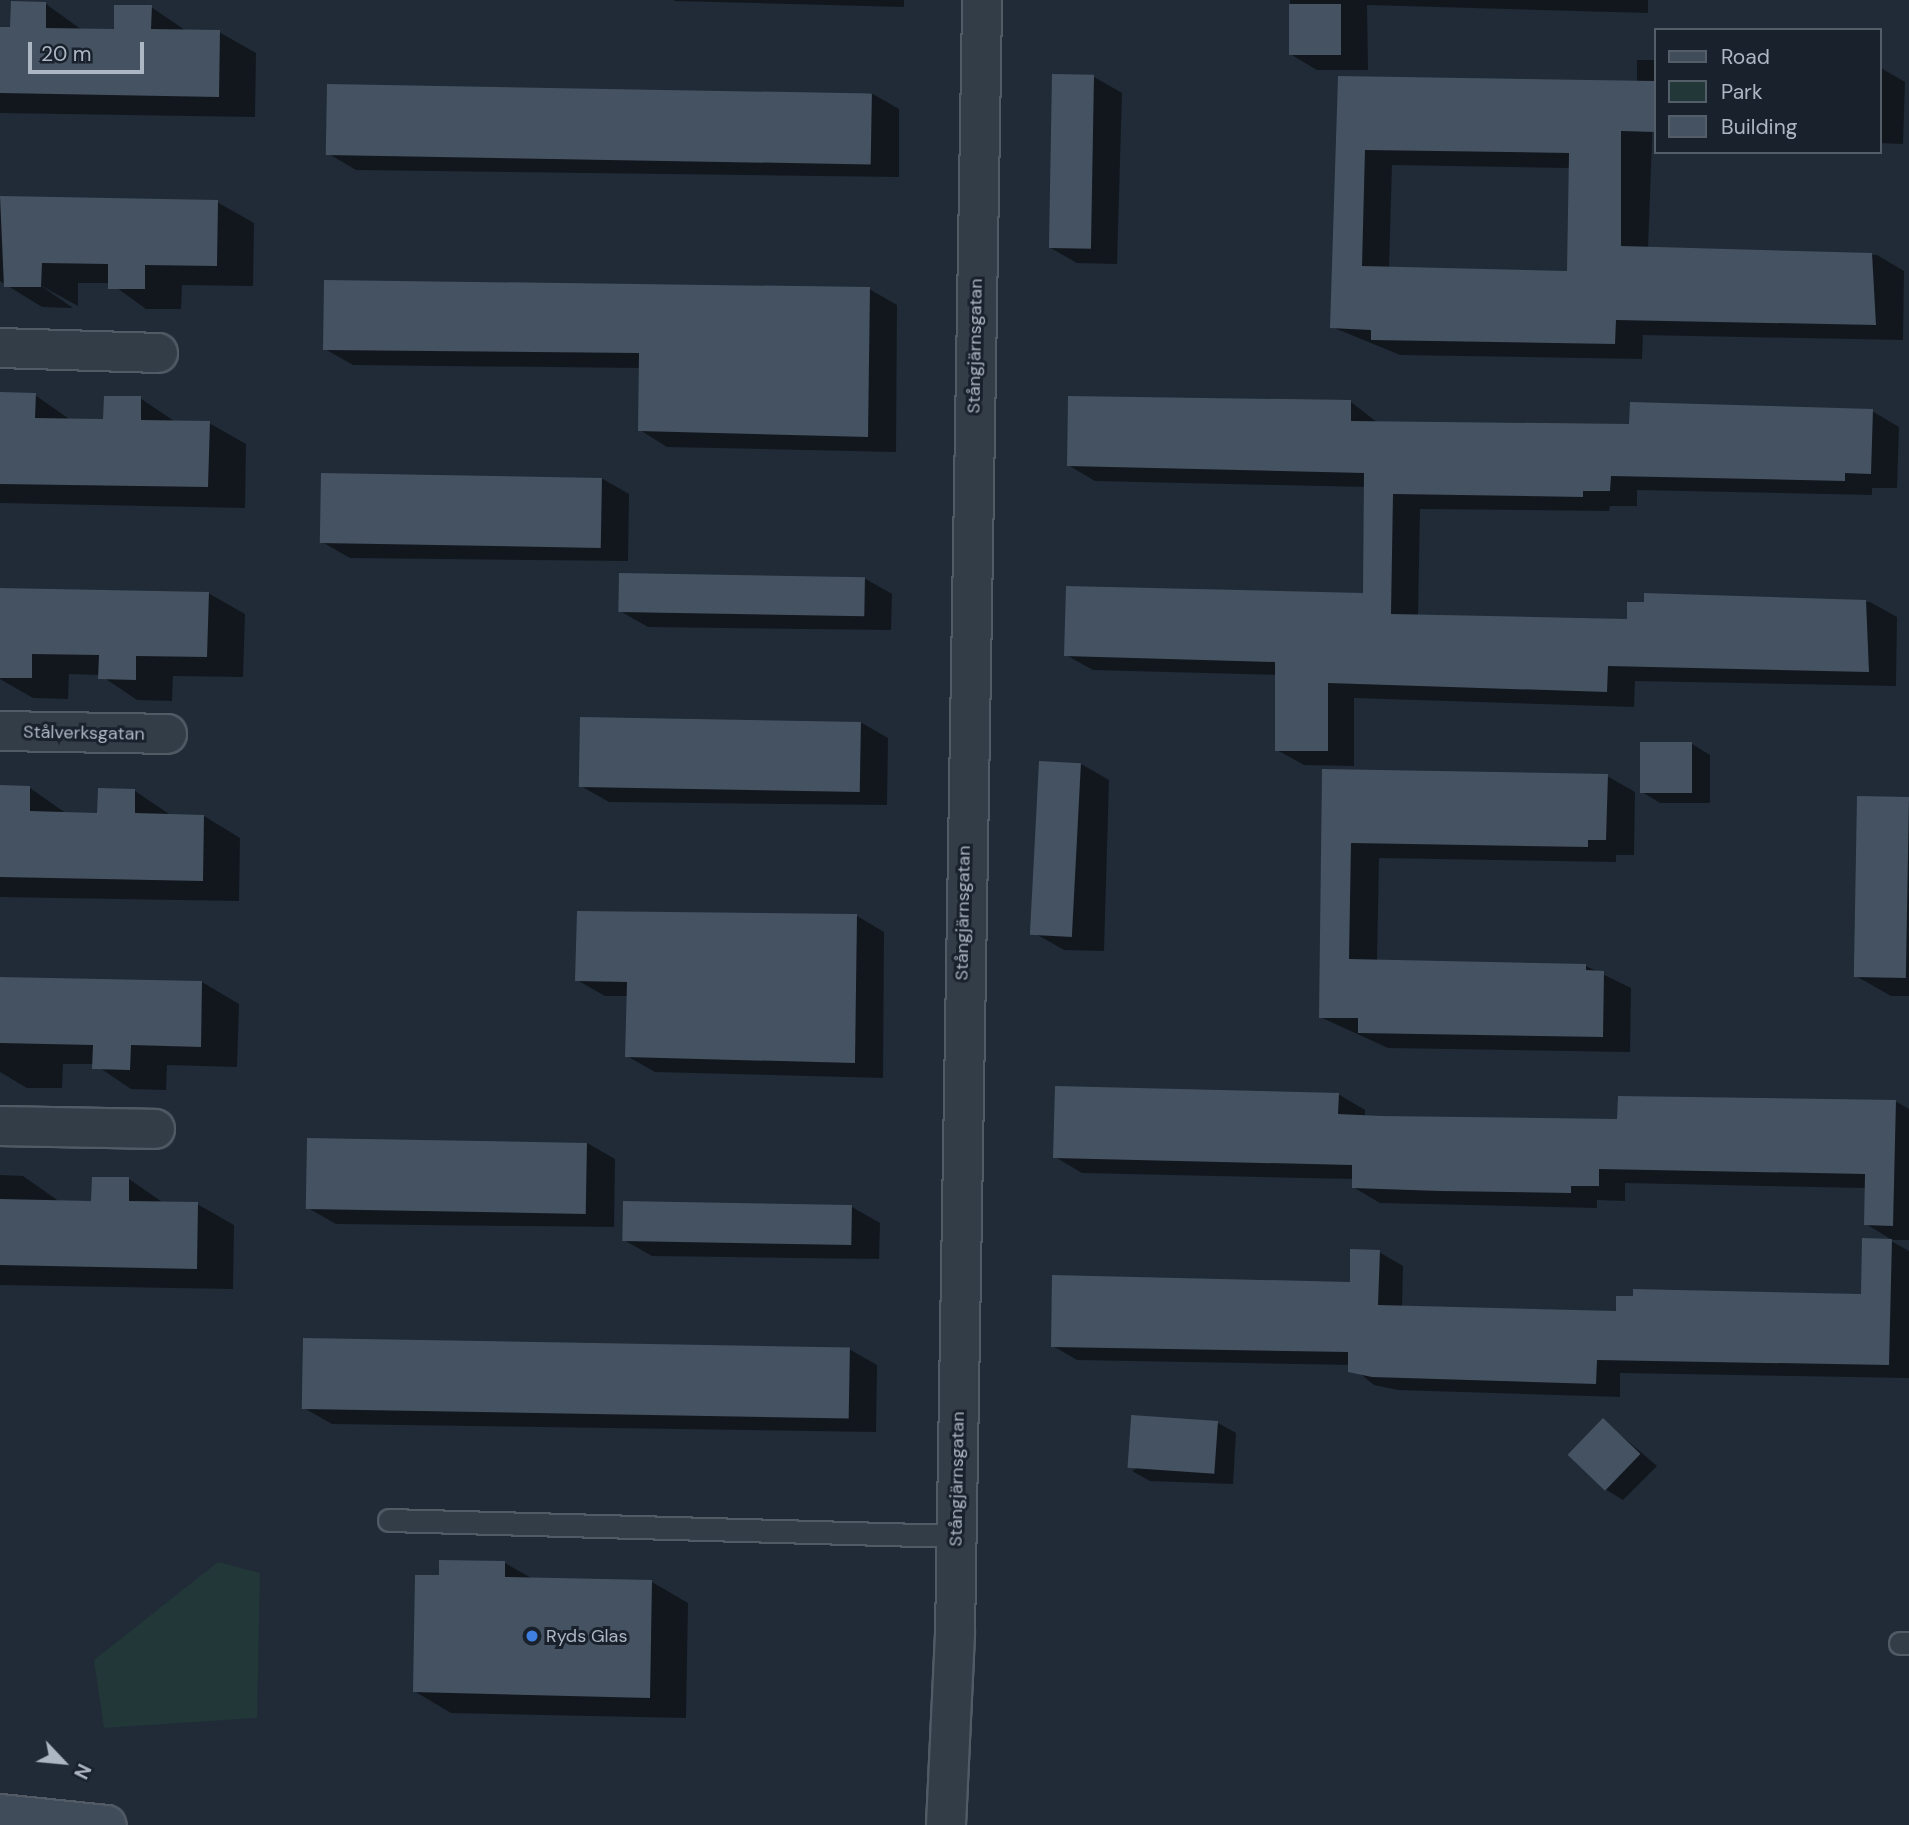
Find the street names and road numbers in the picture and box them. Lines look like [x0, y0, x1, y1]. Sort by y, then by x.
street label: Stångjärnsgatan [963, 278, 987, 414]
street label: Stålverksgatan [23, 721, 145, 745]
street label: Stångjärnsgatan [951, 845, 975, 981]
street label: Stångjärnsgatan [945, 1411, 969, 1547]

